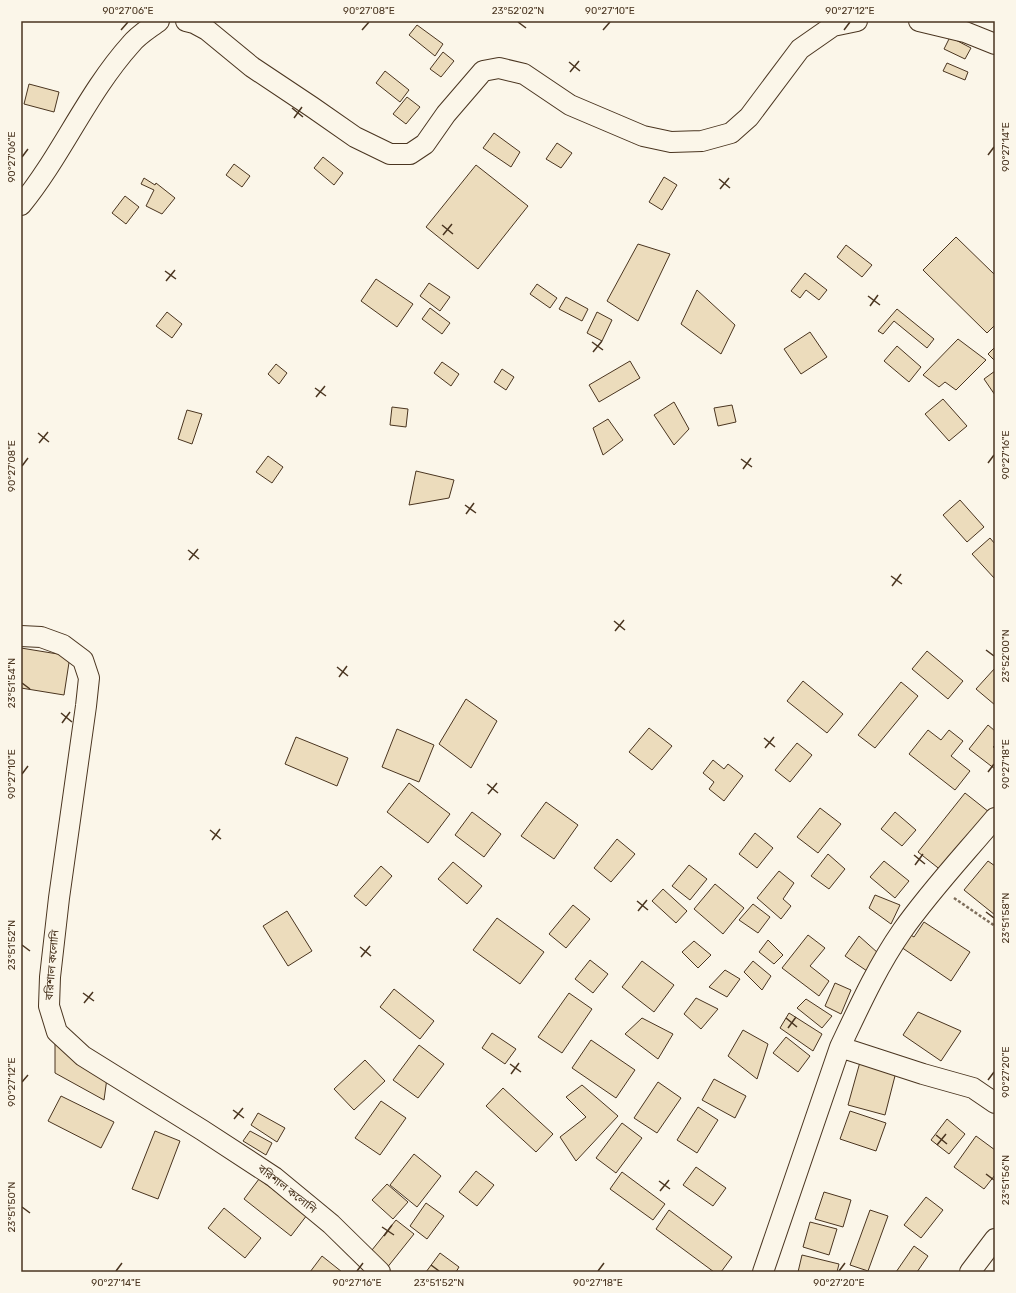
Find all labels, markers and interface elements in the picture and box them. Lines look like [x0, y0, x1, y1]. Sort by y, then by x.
text: 90°27'06"E [102, 5, 154, 17]
text: 90°27'08"E [343, 5, 395, 17]
text: 23°52'02"N [492, 5, 544, 17]
text: 90°27'10"E [585, 5, 635, 17]
text: 90°27'12"E [825, 5, 875, 17]
text: 90°27'14"E [1000, 122, 1012, 172]
text: 90°27'06"E [6, 131, 18, 183]
text: 90°27'16"E [1000, 430, 1012, 480]
text: 90°27'08"E [6, 440, 18, 492]
text: 23°52'00"N [1000, 629, 1012, 683]
text: 23°51'54"N [6, 658, 18, 708]
text: 90°27'18"E [1000, 739, 1012, 789]
text: 90°27'10"E [6, 749, 18, 799]
text: 23°51'58"N [1000, 892, 1012, 944]
text: 23°51'52"N [6, 920, 18, 970]
street label: বরিশাল কলোনি [42, 929, 62, 1002]
text: 90°27'20"E [1000, 1046, 1012, 1098]
text: 90°27'12"E [6, 1057, 18, 1107]
text: 23°51'56"N [1000, 1155, 1012, 1205]
street label: বরিশাল কলোনি [254, 1162, 319, 1216]
text: 23°51'50"N [6, 1181, 18, 1233]
text: 90°27'14"E [91, 1277, 141, 1289]
text: 90°27'16"E [332, 1277, 382, 1289]
text: 23°51'52"N [414, 1277, 464, 1289]
text: 90°27'18"E [573, 1277, 623, 1289]
text: 90°27'20"E [813, 1277, 865, 1289]

